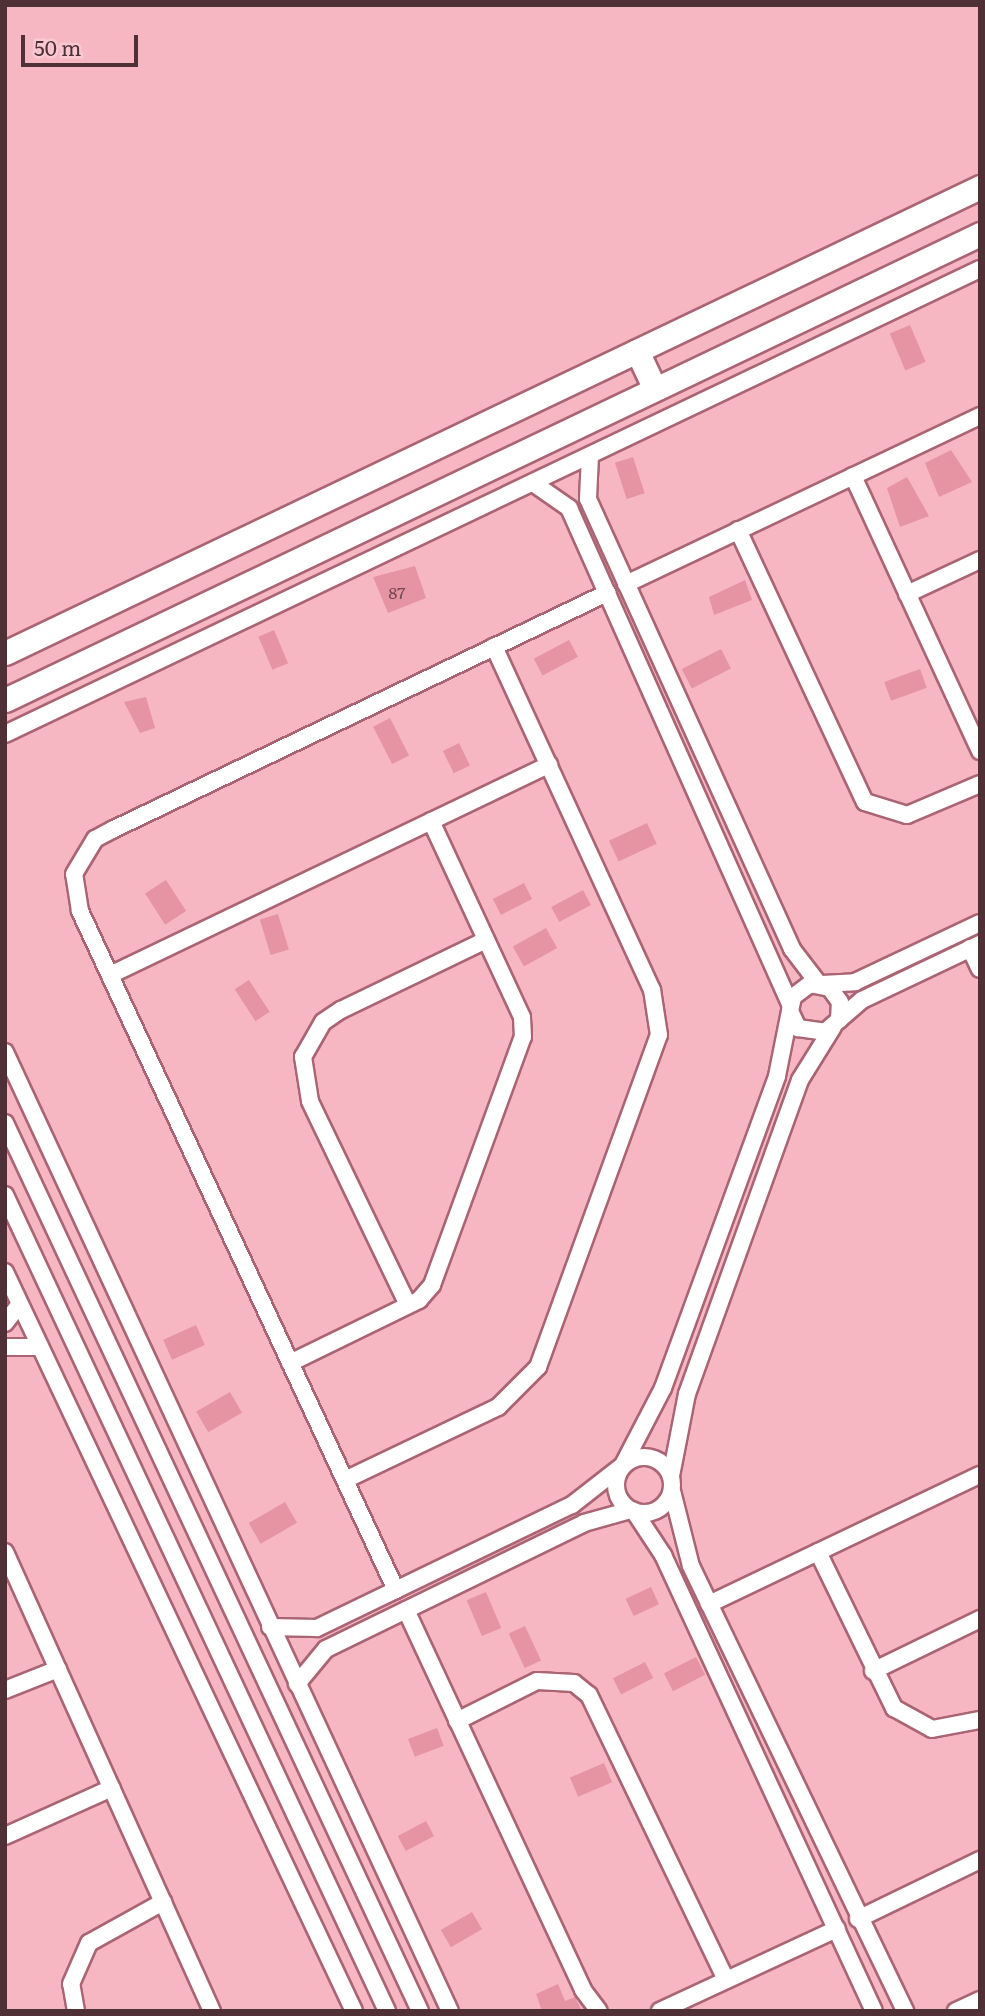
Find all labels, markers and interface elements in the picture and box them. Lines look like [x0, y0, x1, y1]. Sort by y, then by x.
scale bar [24, 21, 142, 65]
text: 50 m [34, 31, 81, 62]
house number: 87 [389, 582, 405, 602]

